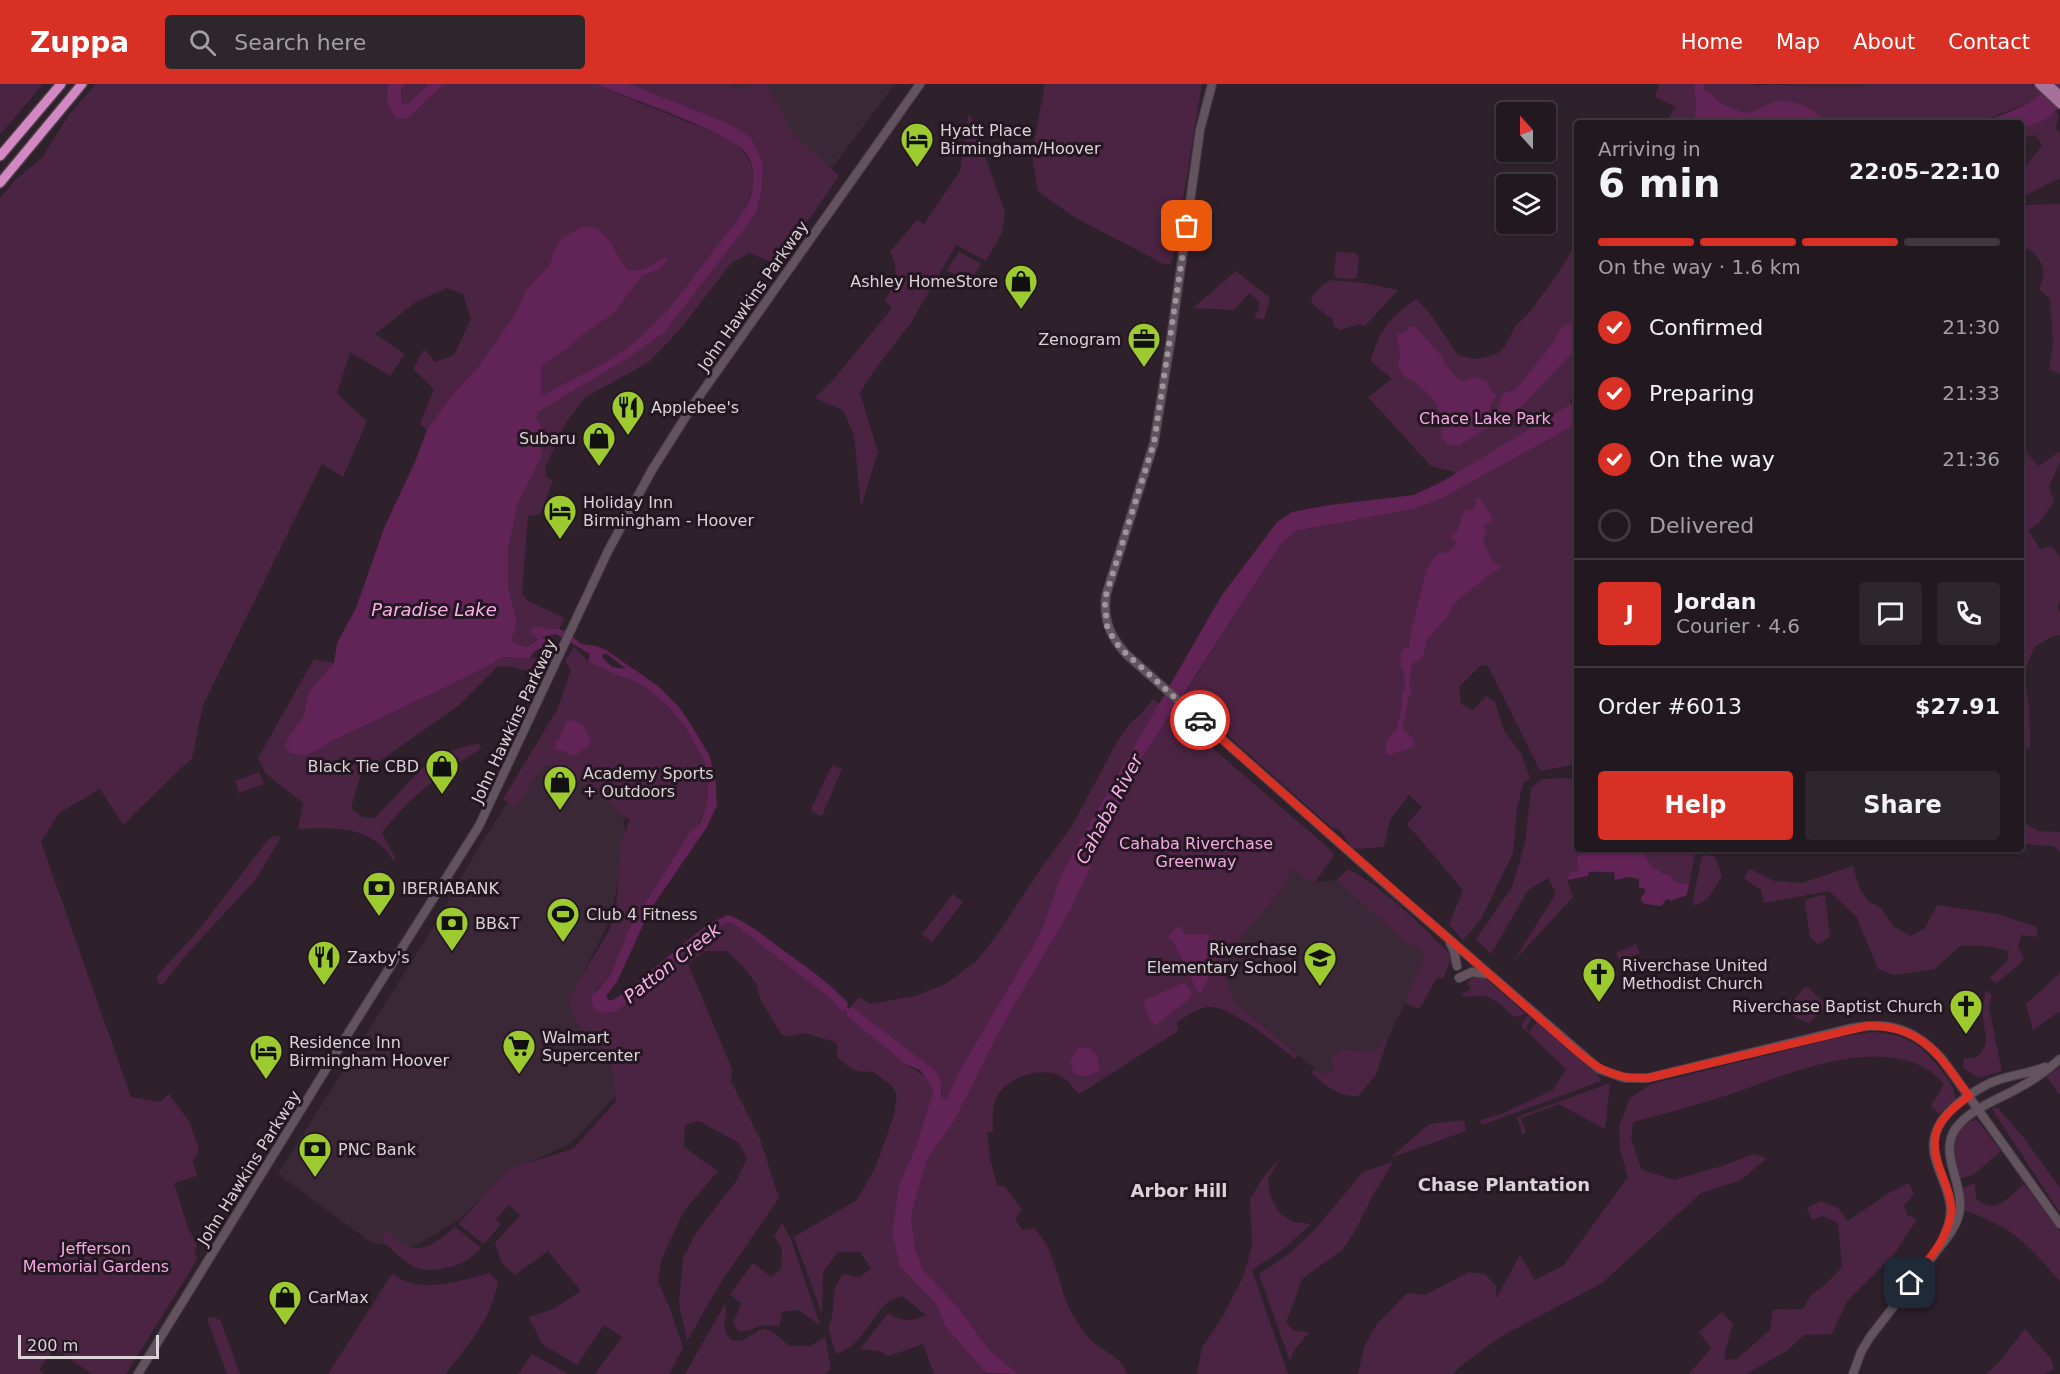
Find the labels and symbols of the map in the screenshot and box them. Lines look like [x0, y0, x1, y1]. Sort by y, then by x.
north arrow [1496, 102, 1556, 162]
hotel icon: Hyatt Place Birmingham/Hoover [899, 121, 935, 168]
place label: Hyatt Place Birmingham/Hoover [940, 121, 1101, 158]
pin [1161, 200, 1212, 251]
street label: John Hawkins Parkway [693, 217, 812, 376]
shop icon: Ashley HomeStore [1003, 263, 1039, 310]
place label: Ashley HomeStore [850, 272, 998, 291]
office icon: Zenogram [1126, 321, 1162, 368]
place label: Zenogram [1038, 330, 1121, 349]
restaurant icon: Applebee's [610, 389, 646, 436]
place label: Applebee's [651, 398, 739, 417]
park label: Chace Lake Park [1419, 409, 1552, 428]
shop icon: Subaru [581, 420, 617, 467]
place label: Subaru [519, 429, 576, 448]
hotel icon: Holiday Inn Birmingham - Hoover [542, 493, 578, 540]
place label: Holiday Inn Birmingham - Hoover [583, 493, 754, 530]
water label: Paradise Lake [371, 599, 497, 620]
street label: John Hawkins Parkway [467, 636, 560, 807]
courier [1170, 690, 1230, 750]
shop icon: Black Tie CBD [424, 748, 460, 795]
water label: Cahaba River [1071, 749, 1147, 867]
place label: Black Tie CBD [308, 757, 419, 776]
shop icon: Academy Sports + Outdoors [542, 764, 578, 811]
place label: Academy Sports + Outdoors [583, 764, 714, 801]
park label: Cahaba Riverchase Greenway [1119, 834, 1273, 871]
bank icon: IBERIABANK [361, 870, 397, 917]
place label: IBERIABANK [402, 879, 499, 898]
sports icon: Club 4 Fitness [545, 896, 581, 943]
bank icon: BB&T [434, 905, 470, 952]
place label: Club 4 Fitness [586, 905, 698, 924]
place label: BB&T [475, 914, 519, 933]
water label: Patton Creek [620, 918, 726, 1007]
restaurant icon: Zaxby's [306, 939, 342, 986]
place label: Riverchase Elementary School [1147, 940, 1297, 977]
school or university icon: Riverchase Elementary School [1302, 940, 1338, 987]
place label: Zaxby's [347, 948, 410, 967]
church icon: Riverchase United Methodist Church [1581, 956, 1617, 1003]
place label: Riverchase United Methodist Church [1622, 956, 1768, 993]
church icon: Riverchase Baptist Church [1948, 988, 1984, 1035]
place label: Riverchase Baptist Church [1732, 997, 1943, 1016]
supermarket icon: Walmart Supercenter [501, 1028, 537, 1075]
place label: Walmart Supercenter [542, 1028, 640, 1065]
hotel icon: Residence Inn Birmingham Hoover [248, 1033, 284, 1080]
place label: Residence Inn Birmingham Hoover [289, 1033, 450, 1070]
street label: John Hawkins Parkway [193, 1087, 304, 1250]
bank icon: PNC Bank [297, 1131, 333, 1178]
place label: PNC Bank [338, 1140, 417, 1159]
district label: Chase Plantation [1418, 1174, 1590, 1195]
district label: Arbor Hill [1131, 1180, 1227, 1201]
park label: Jefferson Memorial Gardens [23, 1239, 169, 1276]
pin [1884, 1257, 1935, 1308]
shop icon: CarMax [267, 1279, 303, 1326]
place label: CarMax [308, 1288, 369, 1307]
scale bar [18, 1332, 159, 1360]

